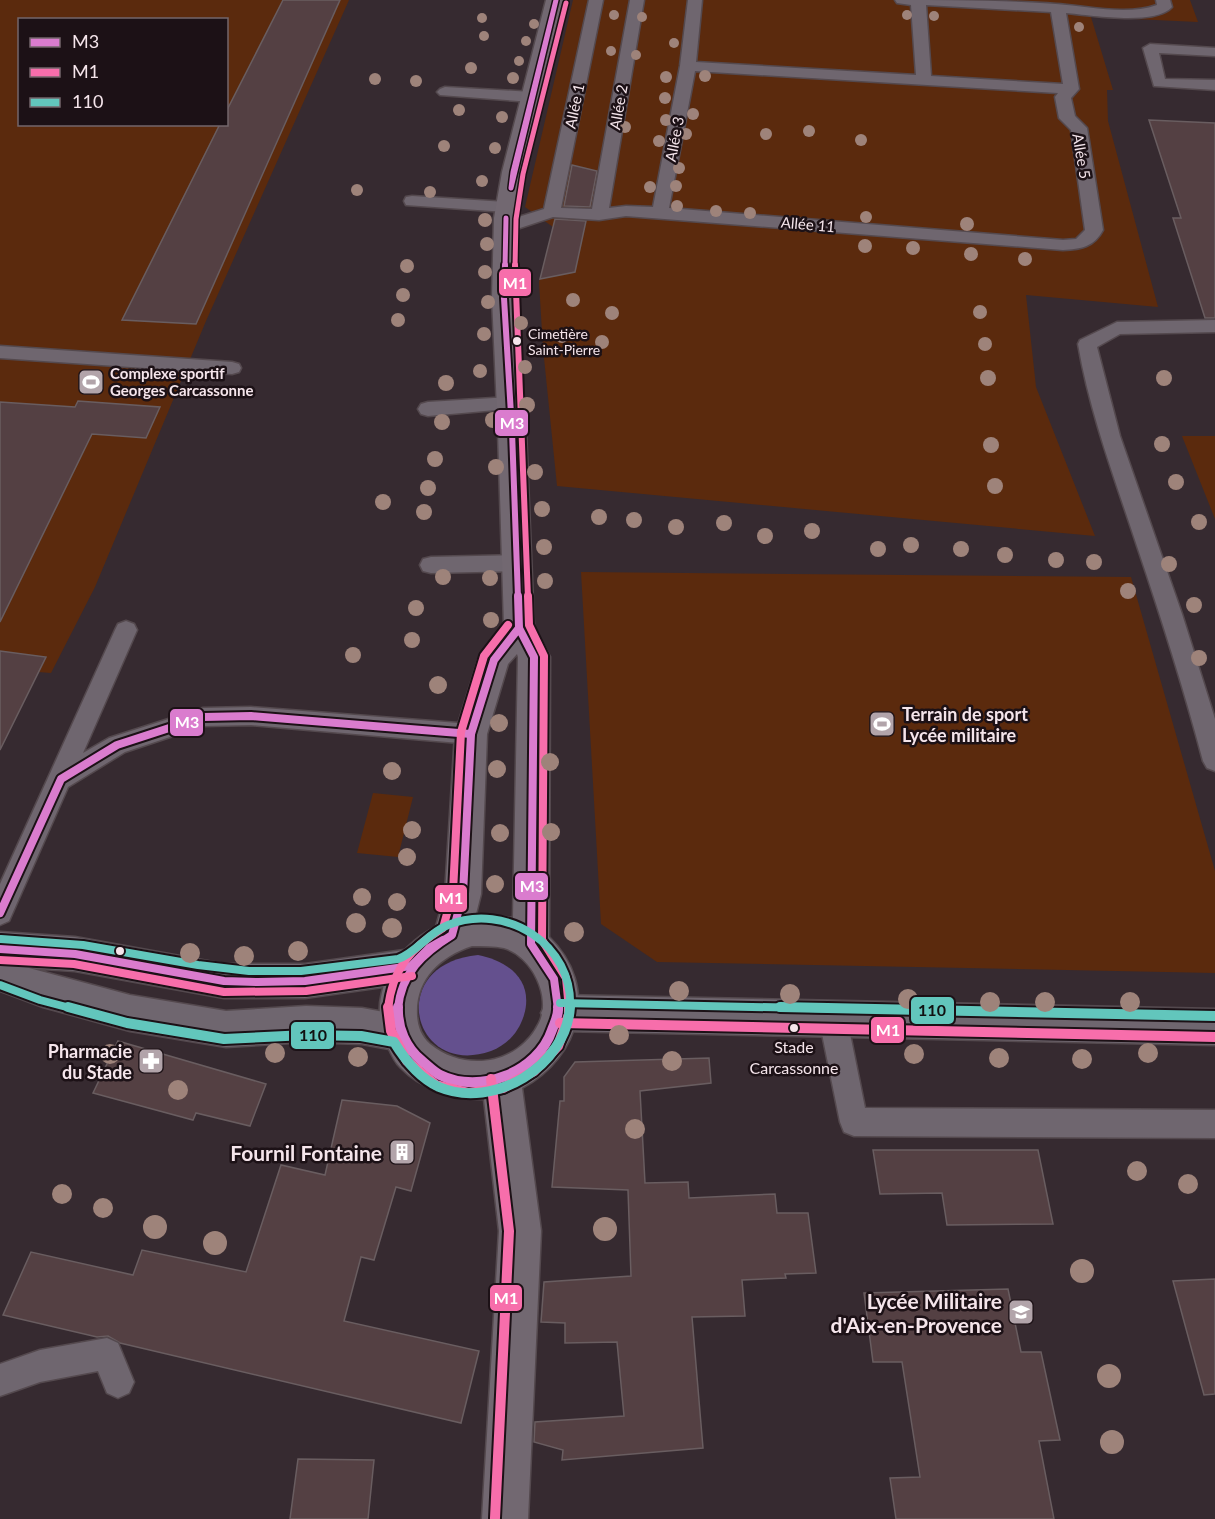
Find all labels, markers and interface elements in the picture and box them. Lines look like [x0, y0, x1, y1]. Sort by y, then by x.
legend [18, 18, 228, 126]
text: M3 [72, 30, 99, 52]
text: M1 [72, 60, 99, 82]
street label: Allée 1 [560, 82, 588, 130]
street label: Allée 2 [605, 83, 631, 131]
text: 110 [72, 90, 103, 112]
street label: Allée 3 [661, 115, 687, 163]
street label: Allée 5 [1069, 132, 1095, 180]
street label: Allée 11 [780, 213, 836, 235]
line badge: M1 [498, 268, 532, 297]
text: M1 [503, 273, 527, 292]
place label: Cimetière Saint-Pierre [528, 325, 600, 358]
marker: Cimetière Saint-Pierre [511, 335, 523, 347]
place label: Complexe sportif Georges Carcassonne [110, 364, 253, 399]
sports icon: Complexe sportif Georges Carcassonne [76, 367, 106, 397]
line badge: M3 [494, 409, 529, 437]
text: M3 [500, 413, 524, 432]
place label: Terrain de sport Lycée militaire [902, 703, 1028, 746]
line badge: M3 [169, 708, 204, 737]
sports icon: Terrain de sport Lycée militaire [867, 709, 897, 739]
text: M3 [175, 712, 199, 731]
line badge: M3 [514, 872, 549, 901]
text: M3 [520, 876, 544, 895]
line badge: M1 [434, 884, 468, 913]
text: M1 [439, 888, 463, 907]
unlabelled marker [114, 945, 126, 957]
line badge: 110 [910, 996, 955, 1025]
text: 110 [918, 1000, 946, 1019]
line badge: M1 [870, 1016, 905, 1044]
text: M1 [876, 1020, 900, 1039]
line badge: 110 [290, 1021, 335, 1050]
marker: Stade Carcassonne [788, 1022, 800, 1034]
text: 110 [299, 1025, 327, 1044]
place label: Stade Carcassonne [750, 1037, 838, 1077]
place label: Pharmacie du Stade [48, 1040, 132, 1083]
pharmacy icon: Pharmacie du Stade [136, 1046, 166, 1076]
building icon: Fournil Fontaine [387, 1137, 417, 1167]
place label: Fournil Fontaine [230, 1140, 382, 1165]
line badge: M1 [489, 1284, 523, 1312]
text: M1 [494, 1288, 518, 1307]
place label: Lycée Militaire d'Aix-en-Provence [831, 1288, 1002, 1337]
school or university icon: Lycée Militaire d'Aix-en-Provence [1006, 1297, 1036, 1327]

